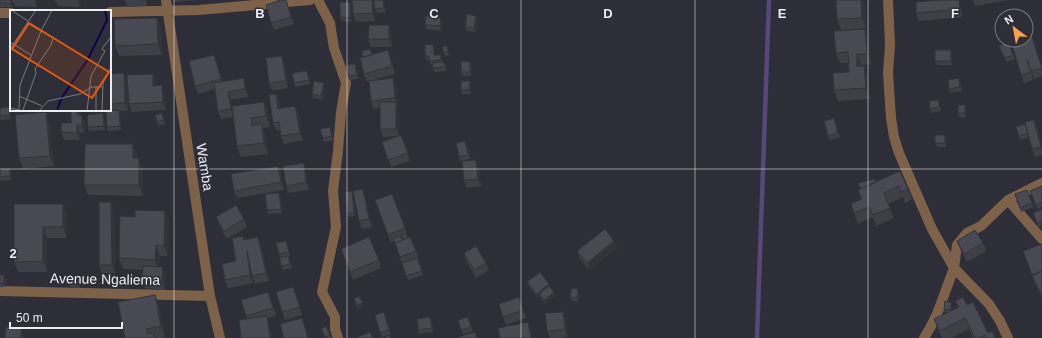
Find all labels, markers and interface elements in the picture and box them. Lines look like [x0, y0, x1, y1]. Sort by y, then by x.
text: B [255, 6, 265, 21]
text: C [429, 6, 439, 21]
text: D [603, 6, 613, 21]
text: E [778, 6, 787, 21]
text: F [951, 6, 959, 21]
north arrow [994, 8, 1034, 48]
inset map [10, 10, 111, 111]
text: N [1002, 12, 1015, 27]
street label: Wamba [193, 142, 217, 192]
text: 2 [9, 246, 17, 261]
street label: Avenue Ngaliema [50, 270, 160, 288]
scale bar [10, 304, 122, 330]
text: 50 m [16, 311, 43, 325]

